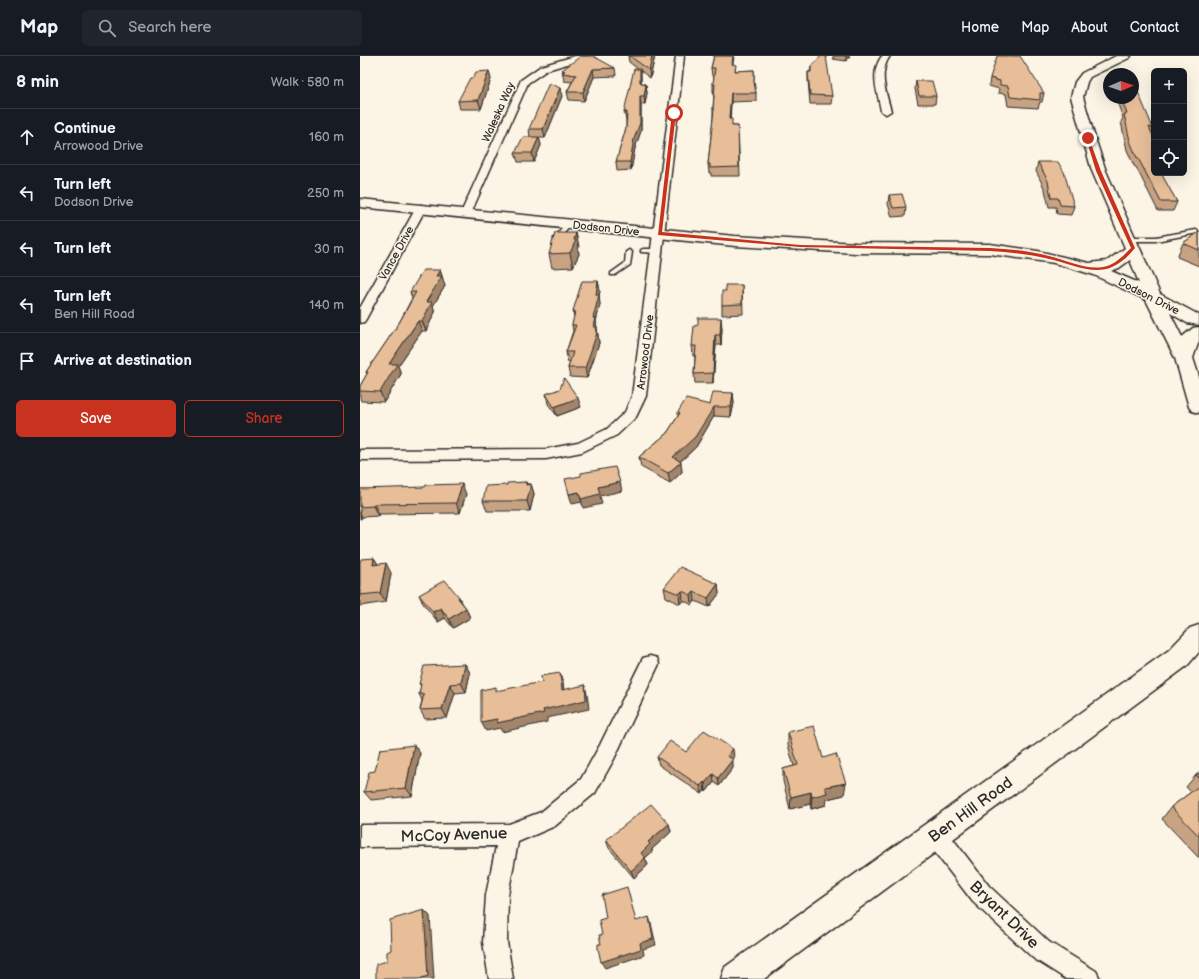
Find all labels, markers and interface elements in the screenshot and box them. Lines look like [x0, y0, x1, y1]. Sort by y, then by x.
search box [82, 10, 362, 46]
text: Map [20, 16, 58, 39]
icon: search [96, 17, 118, 39]
text: Search here [128, 18, 211, 37]
text: Home [961, 19, 999, 36]
text: Map [1021, 19, 1049, 36]
text: About [1071, 19, 1108, 36]
text: Contact [1130, 19, 1179, 36]
north arrow [1103, 68, 1139, 104]
map controls [1151, 68, 1187, 176]
button: + [1151, 68, 1187, 104]
text: 8 min [16, 72, 59, 92]
text: Walk · 580 m [271, 74, 344, 90]
street label: Waleska Way [479, 80, 518, 144]
route start [665, 104, 683, 122]
button: − [1151, 104, 1187, 140]
text: Continue [54, 119, 116, 138]
icon: ahead [16, 126, 38, 148]
text: 160 m [309, 129, 344, 145]
route end [1079, 129, 1097, 147]
text: Arrowood Drive [54, 138, 143, 154]
button: locate [1151, 140, 1187, 176]
text: Turn left [54, 175, 111, 194]
icon: left [16, 182, 38, 204]
text: 250 m [307, 185, 344, 201]
text: Dodson Drive [54, 194, 133, 210]
street label: Dodson Drive [572, 219, 640, 239]
street label: Vance Drive [376, 224, 417, 282]
icon: left [16, 238, 38, 260]
text: Turn left [54, 239, 111, 258]
text: 30 m [314, 241, 344, 257]
street label: Dodson Drive [1116, 275, 1182, 318]
text: Turn left [54, 287, 111, 306]
icon: left [16, 294, 38, 316]
text: 140 m [309, 297, 344, 313]
text: Ben Hill Road [54, 306, 135, 322]
street label: Arrowood Drive [634, 313, 657, 390]
icon: arrive [16, 350, 38, 372]
text: Arrive at destination [54, 351, 192, 370]
button: Save [16, 400, 176, 437]
button: Share [184, 400, 344, 437]
street label: Ben Hill Road [925, 773, 1017, 847]
street label: McCoy Avenue [400, 824, 508, 847]
street label: Bryant Drive [965, 877, 1043, 953]

